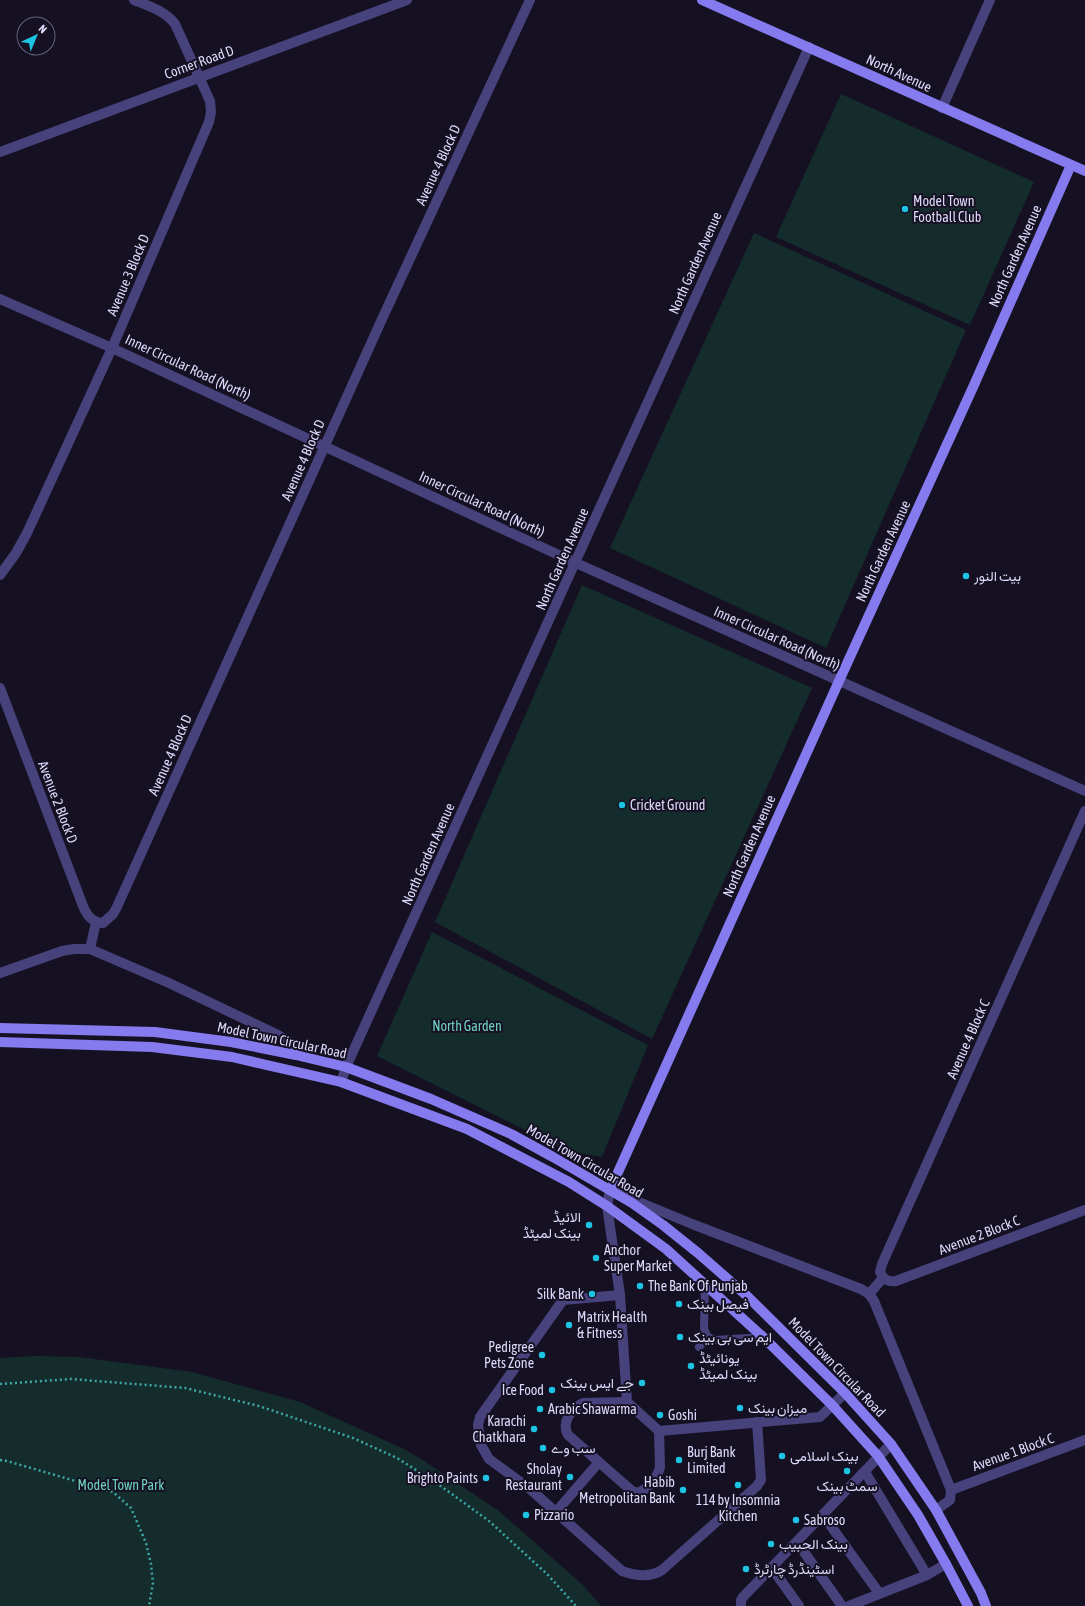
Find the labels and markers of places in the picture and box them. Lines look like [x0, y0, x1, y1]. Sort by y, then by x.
place label: Model Town Football Club [913, 193, 982, 225]
marker: Model Town Football Club [900, 204, 910, 214]
place label: بیت النور [973, 568, 1021, 585]
marker: بیت النور [961, 571, 971, 581]
place label: Cricket Ground [630, 797, 705, 813]
marker: Cricket Ground [617, 800, 627, 810]
place label: الائیڈ بینک لمیٹڈ [523, 1209, 581, 1242]
marker: الائیڈ بینک لمیٹڈ [584, 1220, 594, 1230]
place label: Anchor Super Market [604, 1242, 672, 1274]
marker: Anchor Super Market [591, 1253, 601, 1263]
place label: The Bank Of Punjab [648, 1278, 748, 1294]
marker: The Bank Of Punjab [635, 1281, 645, 1291]
place label: Silk Bank [537, 1286, 584, 1302]
marker: Silk Bank [587, 1289, 597, 1299]
place label: فیصل بینک [687, 1296, 749, 1313]
marker: فیصل بینک [674, 1299, 684, 1309]
place label: Matrix Health & Fitness [577, 1309, 647, 1341]
marker: Matrix Health & Fitness [564, 1320, 574, 1330]
place label: ایم سی بی بینک [688, 1329, 772, 1346]
marker: ایم سی بی بینک [675, 1332, 685, 1342]
place label: Pedigree Pets Zone [484, 1339, 534, 1371]
marker: Pedigree Pets Zone [537, 1350, 547, 1360]
place label: یونائیٹڈ بینک لمیٹڈ [699, 1350, 757, 1383]
marker: یونائیٹڈ بینک لمیٹڈ [686, 1361, 696, 1371]
place label: جے ایس بینک [560, 1375, 634, 1392]
marker: جے ایس بینک [637, 1378, 647, 1388]
place label: Ice Food [502, 1382, 544, 1398]
marker: Ice Food [547, 1385, 557, 1395]
place label: میزان بینک [748, 1400, 807, 1417]
place label: Arabic Shawarma [548, 1401, 637, 1417]
marker: میزان بینک [735, 1403, 745, 1413]
marker: Arabic Shawarma [535, 1404, 545, 1414]
place label: Goshi [668, 1407, 697, 1423]
marker: Goshi [655, 1410, 665, 1420]
place label: Karachi Chatkhara [473, 1413, 526, 1445]
marker: Karachi Chatkhara [529, 1424, 539, 1434]
place label: سب وے [551, 1440, 596, 1457]
marker: سب وے [538, 1443, 548, 1453]
place label: Burj Bank Limited [687, 1444, 736, 1476]
place label: بینک اسلامی [790, 1448, 859, 1465]
marker: بینک اسلامی [777, 1451, 787, 1461]
marker: Burj Bank Limited [674, 1455, 684, 1465]
place label: Sholay Restaurant [505, 1461, 562, 1493]
marker: سمٹ بینک [842, 1466, 852, 1476]
place label: Brighto Paints [407, 1470, 478, 1486]
marker: Sholay Restaurant [565, 1472, 575, 1482]
marker: Brighto Paints [481, 1473, 491, 1483]
place label: Habib Metropolitan Bank [579, 1474, 675, 1506]
place label: سمٹ بینک [816, 1478, 878, 1495]
marker: 114 by Insomnia Kitchen [733, 1480, 743, 1490]
marker: Habib Metropolitan Bank [678, 1485, 688, 1495]
place label: 114 by Insomnia Kitchen [696, 1492, 780, 1524]
place label: Pizzario [534, 1507, 574, 1523]
marker: Pizzario [521, 1510, 531, 1520]
place label: Sabroso [804, 1512, 845, 1528]
marker: Sabroso [791, 1515, 801, 1525]
place label: بينک الحبيب [779, 1536, 848, 1553]
marker: بينک الحبيب [766, 1539, 776, 1549]
place label: اسٹینڈرڈ چارٹرڈ [754, 1561, 835, 1579]
marker: اسٹینڈرڈ چارٹرڈ [741, 1564, 751, 1574]

